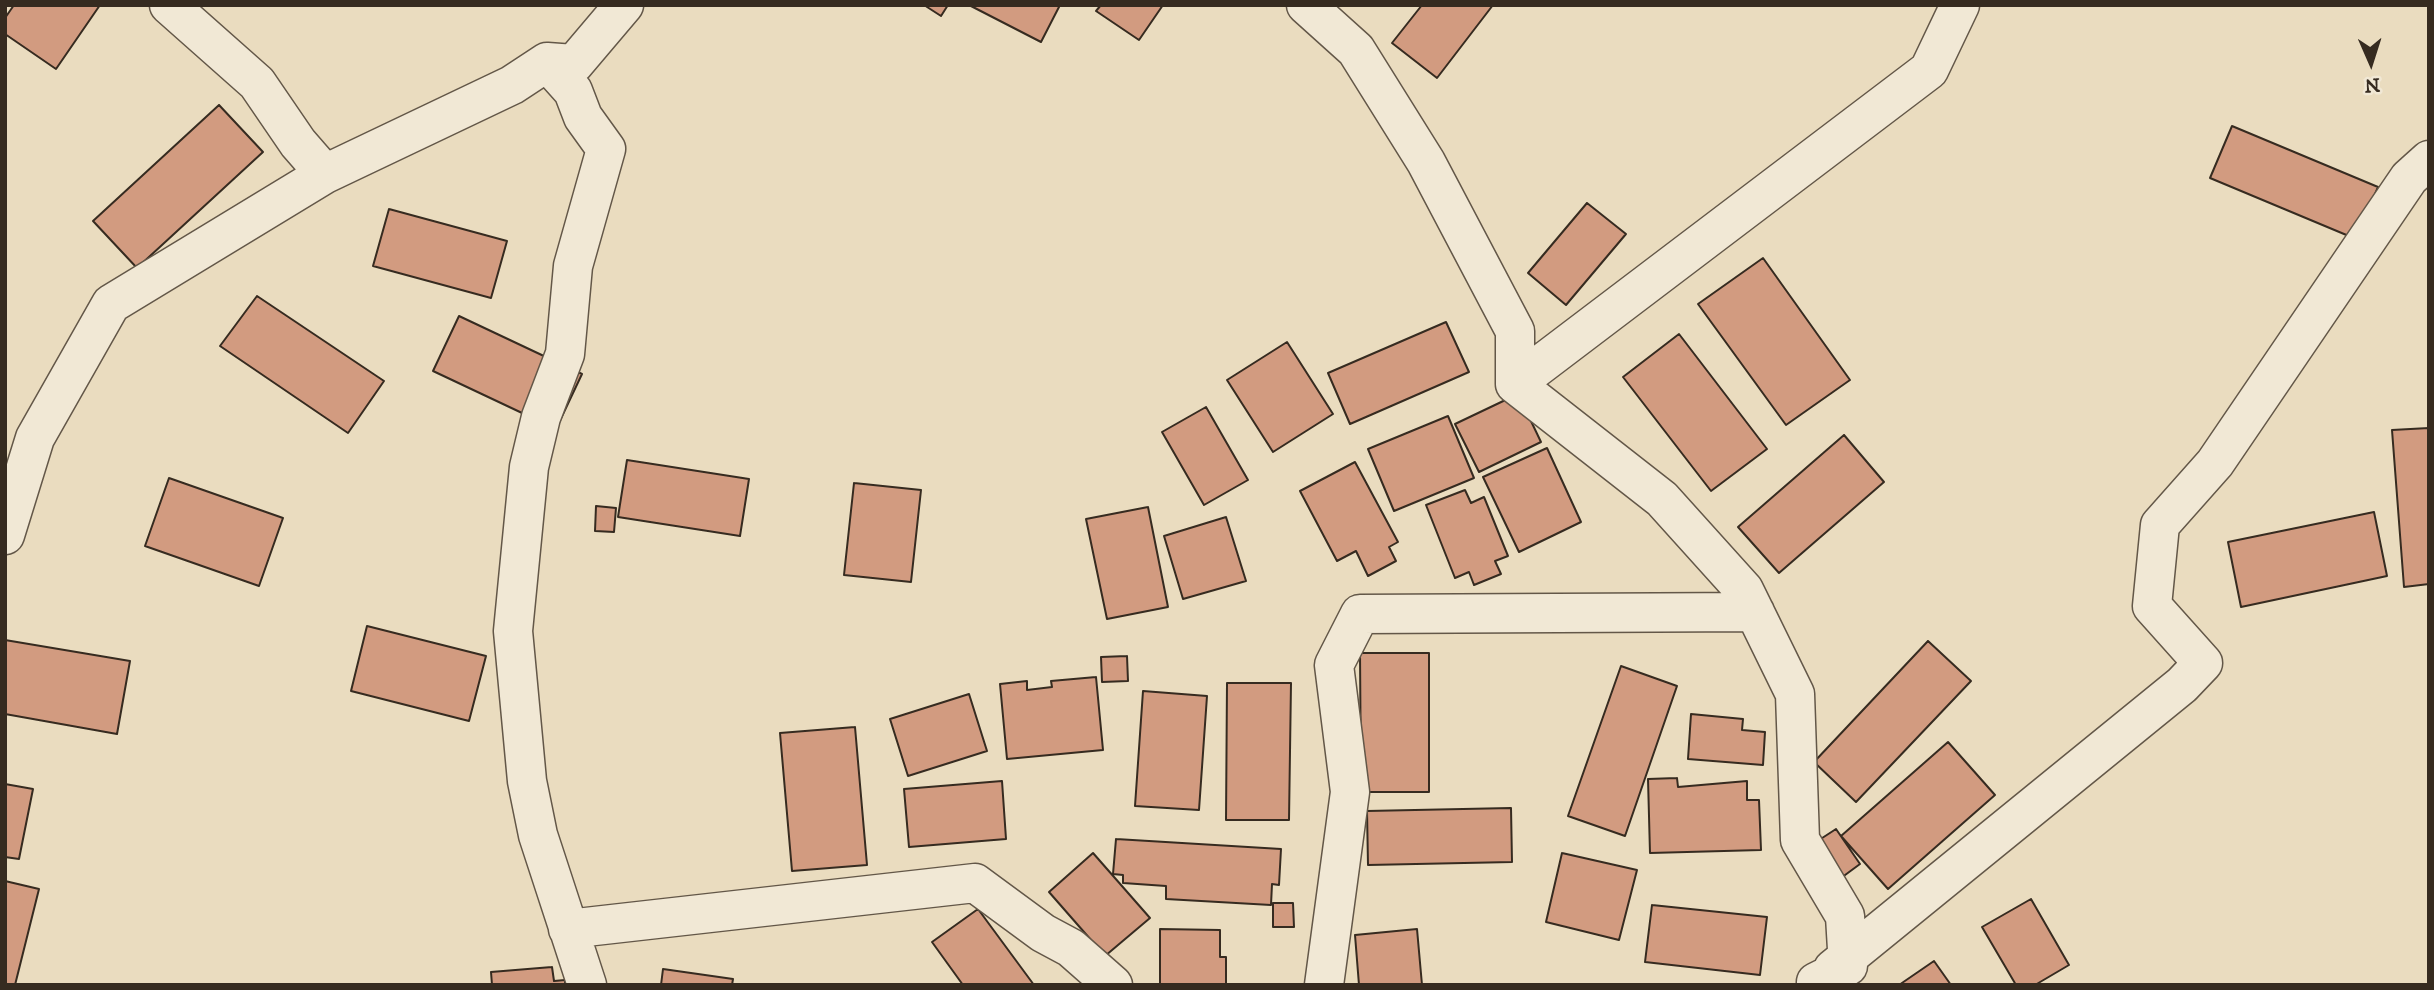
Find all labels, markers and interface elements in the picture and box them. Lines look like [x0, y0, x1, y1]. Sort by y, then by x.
north arrow [2336, 28, 2406, 98]
text: N [2364, 73, 2381, 96]

